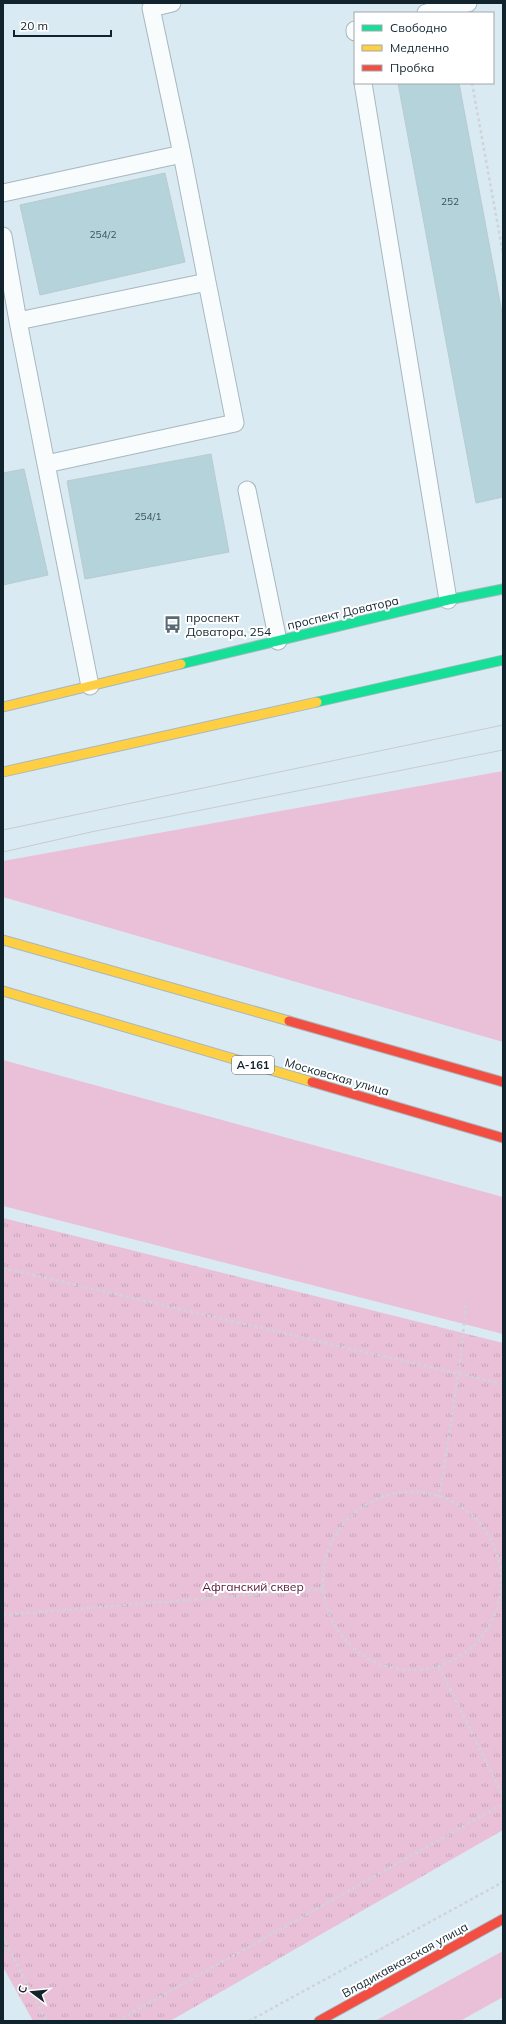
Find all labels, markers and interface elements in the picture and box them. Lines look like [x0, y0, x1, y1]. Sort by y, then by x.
scale bar [14, 12, 111, 38]
legend [354, 12, 494, 84]
text: 20 m [20, 18, 48, 33]
text: Свободно [390, 20, 447, 35]
text: Медленно [390, 40, 449, 55]
text: Пробка [390, 60, 434, 75]
house number: 252 [441, 195, 459, 208]
house number: 254/2 [90, 228, 116, 241]
house number: 254/1 [135, 510, 161, 523]
street label: проспект Доватора [286, 592, 400, 633]
place label: проспект Доватора, 254 [186, 610, 271, 639]
bus stop icon: проспект Доватора, 254 [163, 615, 183, 635]
street label: Московская улица [283, 1054, 391, 1099]
road number: А-161 [232, 1056, 274, 1074]
park label: Афганский сквер [202, 1579, 304, 1594]
street label: Владикавказская улица [339, 1919, 470, 2001]
north arrow [12, 1972, 52, 2012]
text: С [15, 1983, 30, 1995]

